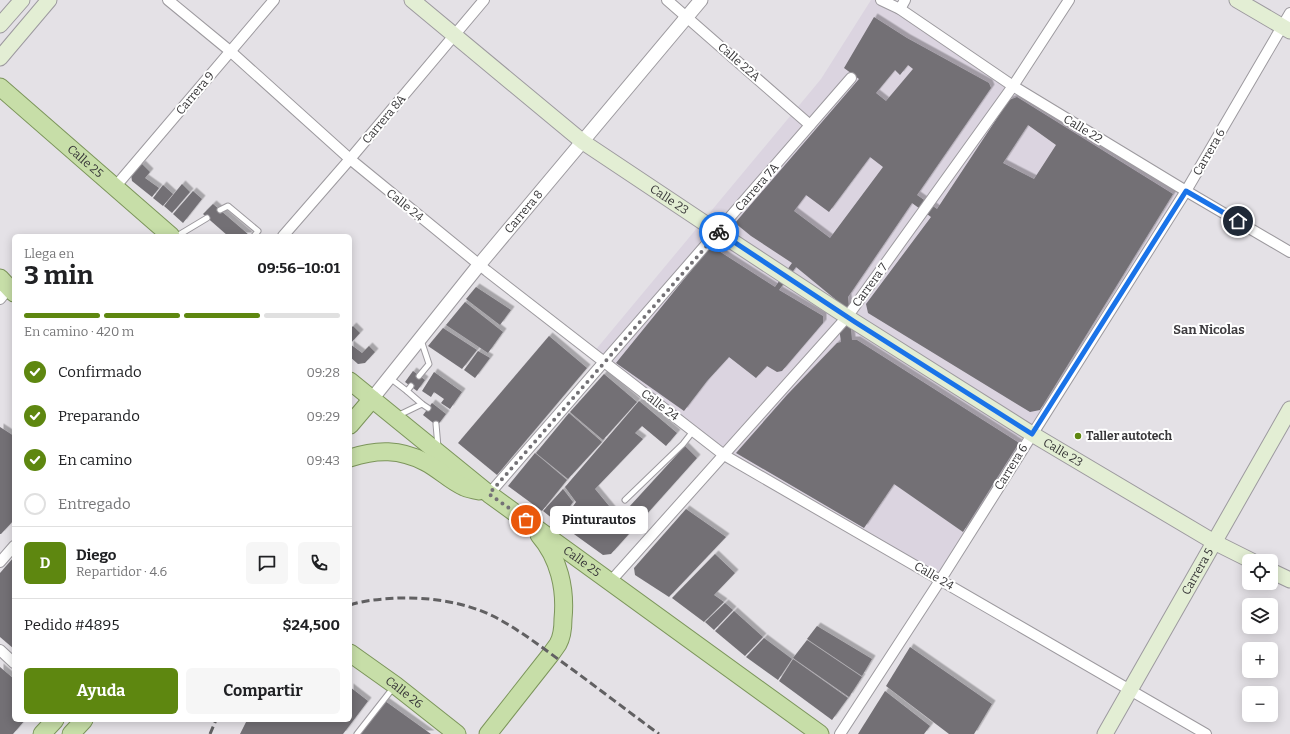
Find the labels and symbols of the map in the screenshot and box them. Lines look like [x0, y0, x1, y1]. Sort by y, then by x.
street label: Calle 22A [715, 40, 763, 84]
street label: Carrera 9 [173, 69, 217, 117]
street label: Carrera 8A [359, 91, 409, 146]
street label: Calle 22 [1061, 112, 1105, 146]
street label: Carrera 6 [1190, 126, 1228, 178]
street label: Calle 25 [64, 142, 106, 181]
street label: Carrera 7A [732, 160, 782, 214]
street label: Calle 23 [647, 182, 691, 217]
street label: Calle 24 [384, 186, 426, 224]
street label: Carrera 8 [502, 187, 546, 236]
pin [1221, 204, 1255, 238]
courier [699, 212, 739, 252]
street label: Carrera 7 [849, 260, 891, 310]
district label: San Nicolas [1173, 322, 1245, 337]
street label: Calle 24 [638, 386, 682, 424]
place label: Taller autotech [1086, 429, 1172, 443]
marker: Taller autotech [1073, 431, 1083, 441]
street label: Calle 23 [1041, 435, 1085, 470]
street label: Carrera 6 [991, 441, 1031, 493]
pin [509, 503, 543, 537]
callout: Pinturautos [550, 506, 648, 534]
street label: Calle 25 [560, 543, 603, 580]
street label: Carrera 5 [1179, 546, 1216, 597]
street label: Calle 24 [912, 559, 956, 593]
street label: Calle 26 [383, 673, 426, 711]

